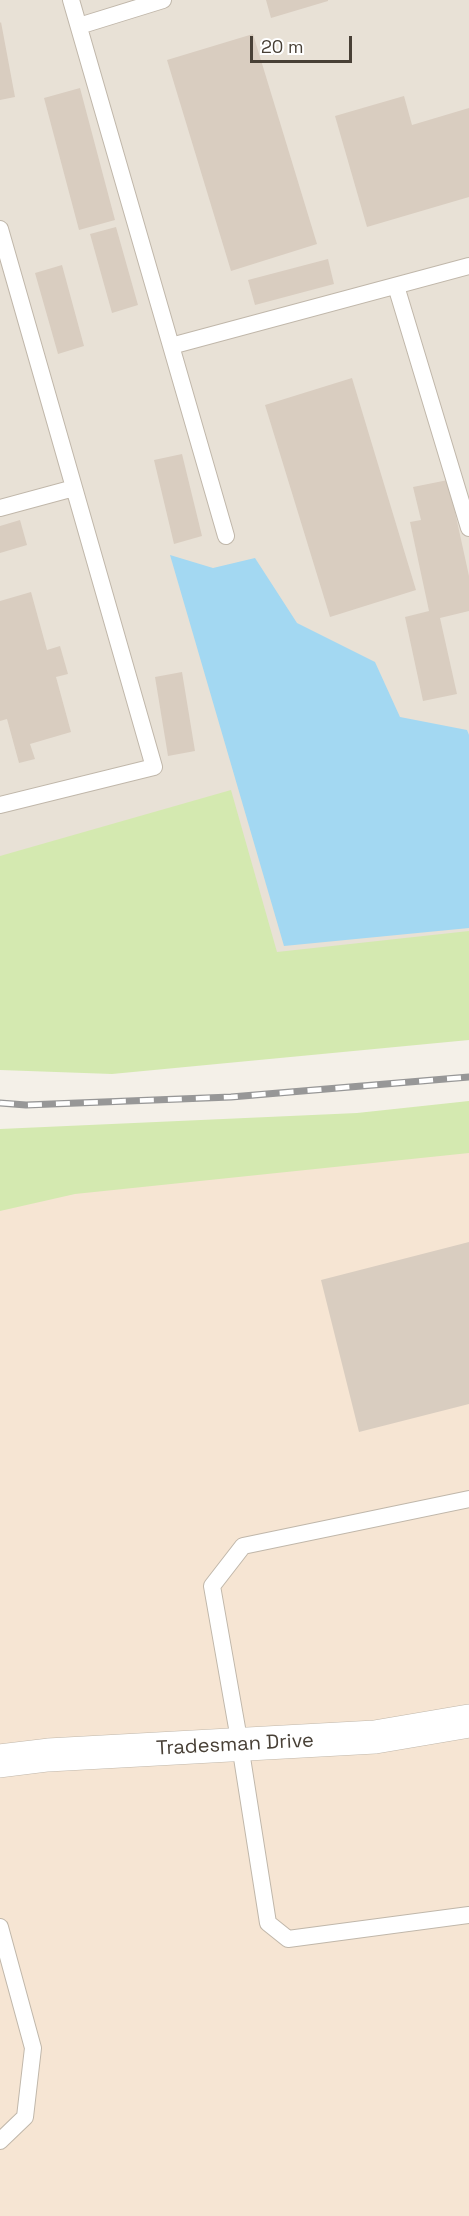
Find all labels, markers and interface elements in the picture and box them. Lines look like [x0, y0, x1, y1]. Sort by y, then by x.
scale bar [253, 24, 355, 62]
text: 20 m [261, 35, 304, 58]
street label: Tradesman Drive [156, 1729, 314, 1761]

